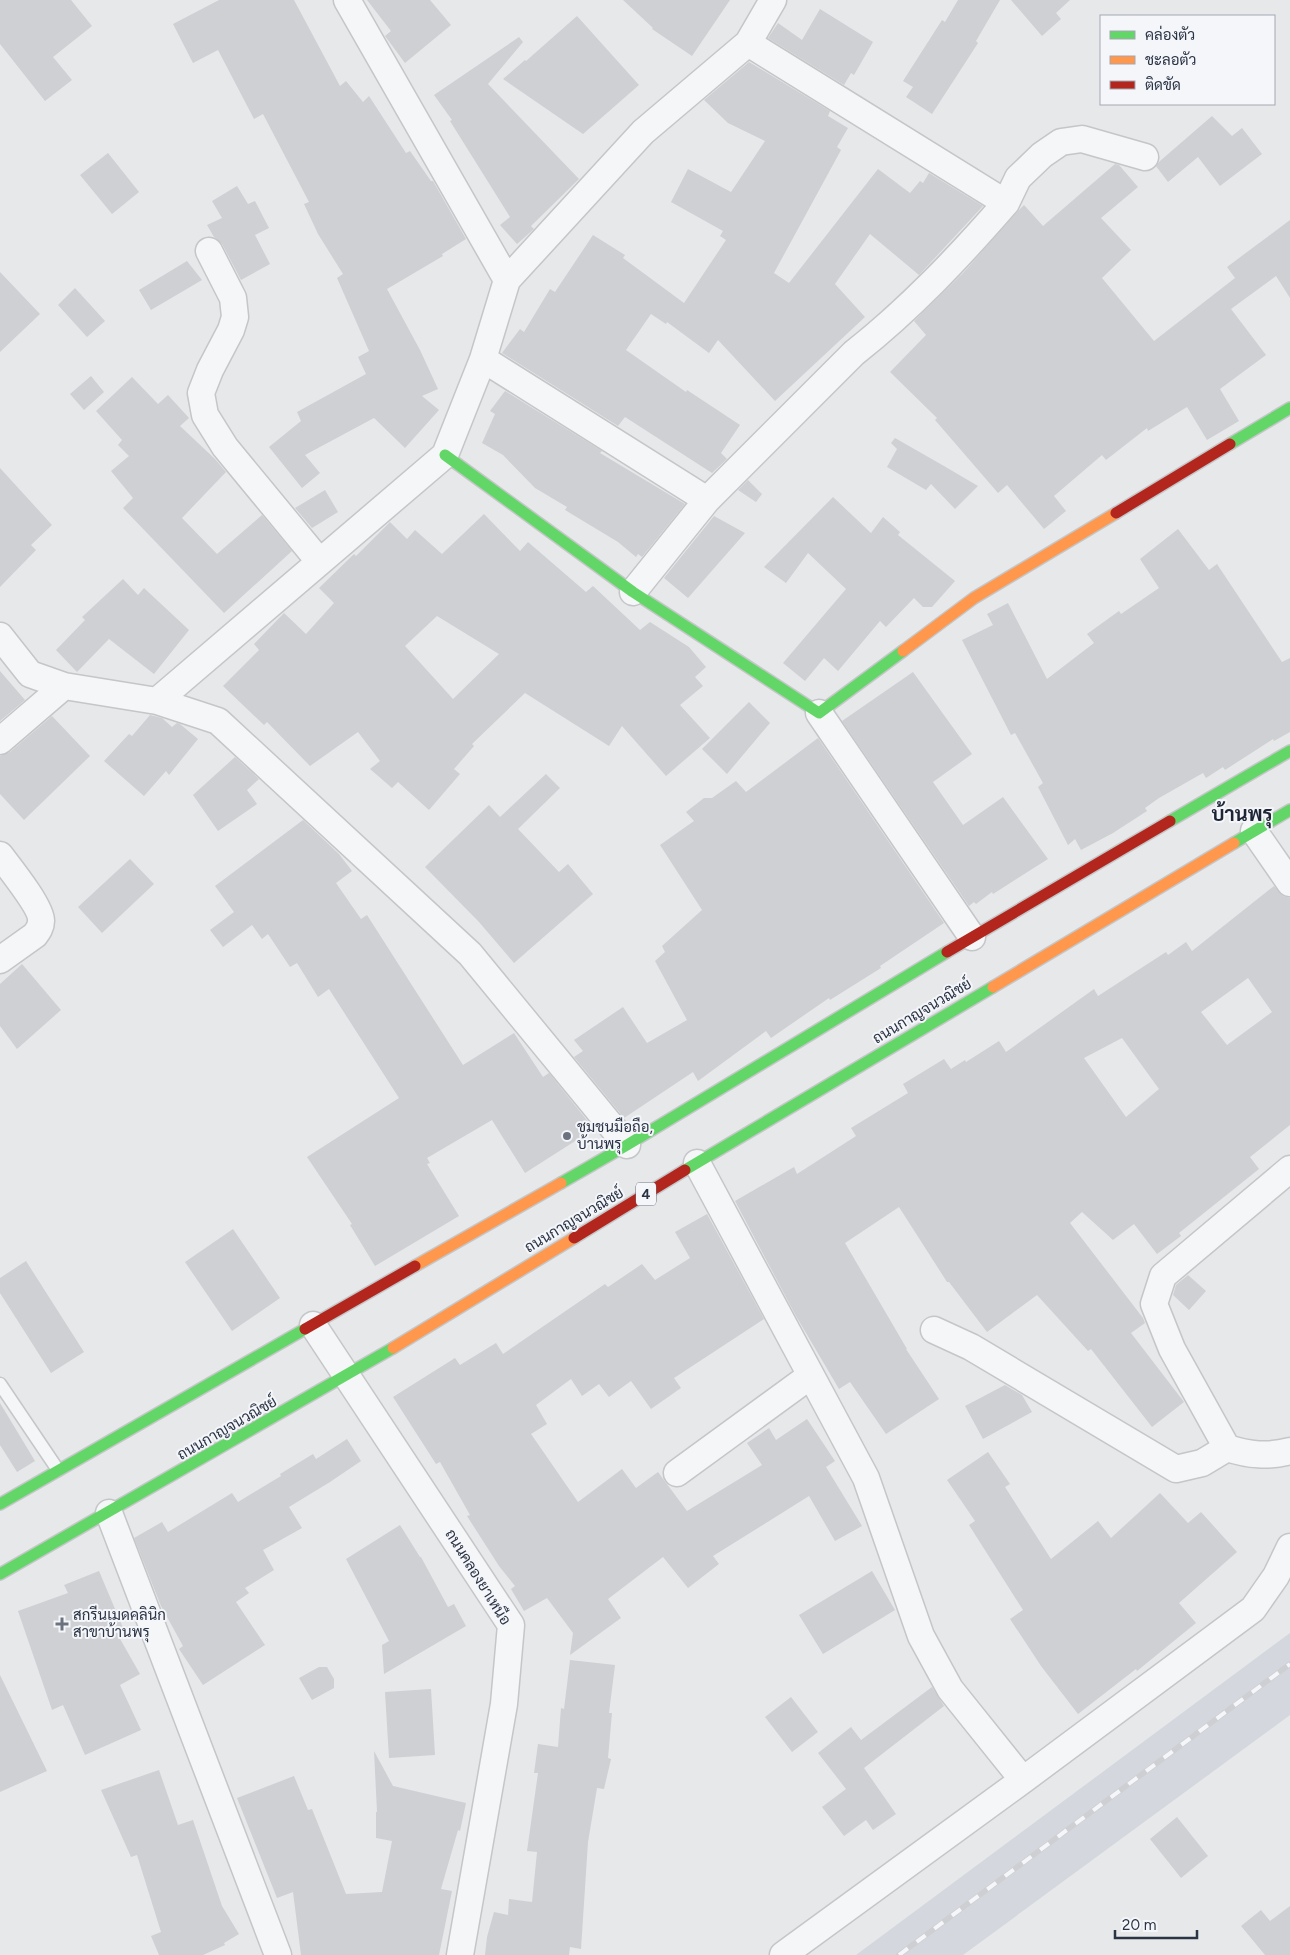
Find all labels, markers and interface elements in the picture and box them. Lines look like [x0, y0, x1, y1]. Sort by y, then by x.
legend [1100, 15, 1275, 105]
text: คล่องตัว [1145, 25, 1195, 44]
text: ชะลอตัว [1145, 51, 1196, 69]
text: ติดขัด [1145, 76, 1181, 94]
district label: บ้านพรุ [1212, 801, 1273, 829]
street label: ถนนกาญจนวณิชย์ [869, 974, 975, 1048]
place label: ชุมชนมือถือ, บ้านพรุ [577, 1117, 653, 1155]
marker: ชุมชนมือถือ, บ้านพรุ [561, 1130, 573, 1142]
road number: 4 [636, 1182, 656, 1206]
street label: ถนนกาญจนวณิชย์ [521, 1183, 627, 1257]
street label: ถนนกาญจนวณิชย์ [174, 1391, 280, 1464]
street label: ถนนคลองยาเหนือ [441, 1525, 516, 1628]
place label: สกรีนเมดคลินิก สาขาบ้านพรุ [73, 1605, 166, 1643]
marker: สกรีนเมดคลินิก สาขาบ้านพรุ [55, 1617, 69, 1631]
scale bar [1115, 1908, 1198, 1940]
text: 20 m [1122, 1916, 1156, 1934]

